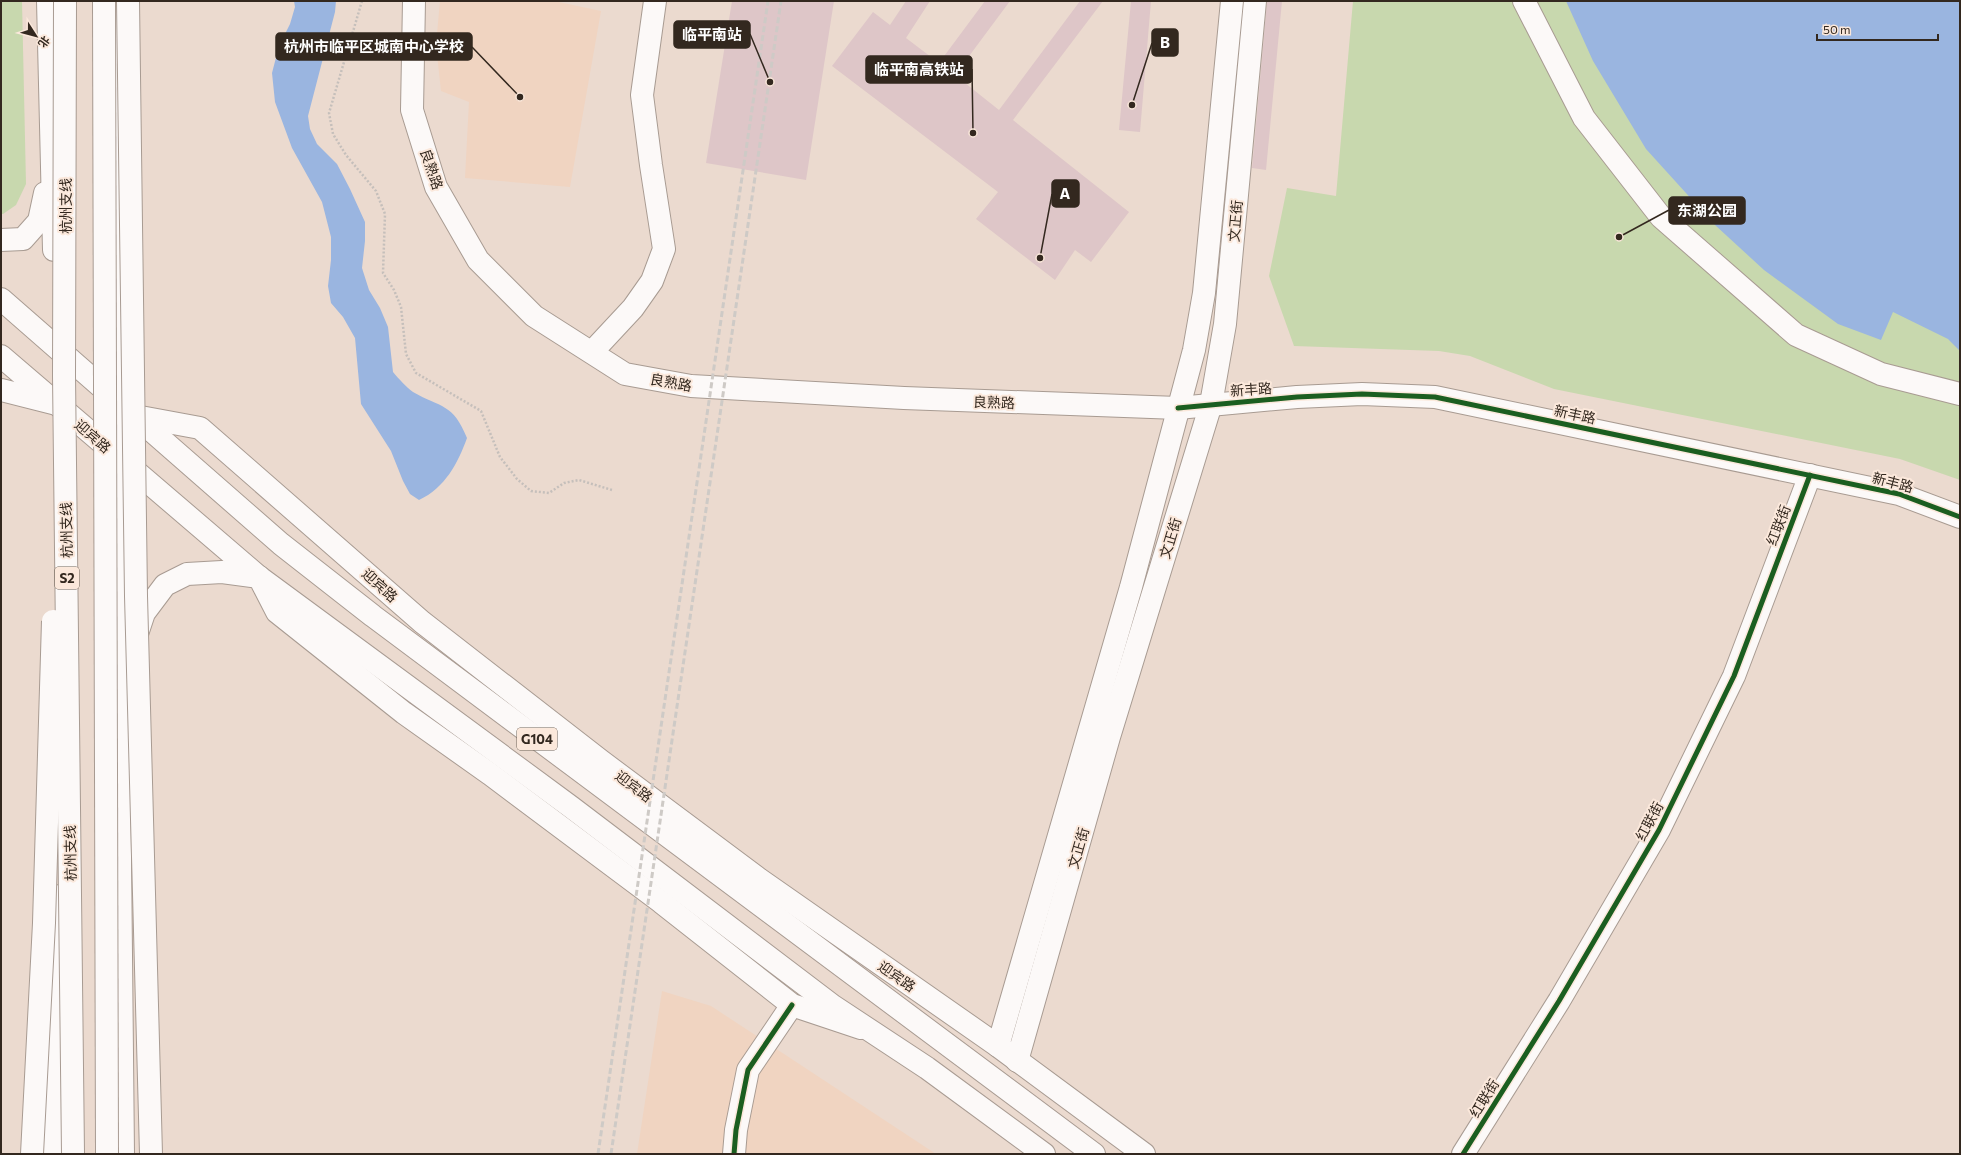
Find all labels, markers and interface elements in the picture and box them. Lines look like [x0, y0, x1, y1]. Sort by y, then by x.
north arrow [16, 16, 56, 56]
scale bar [1817, 16, 1938, 42]
callout: 临平南站 [674, 21, 750, 48]
text: 50 m [1823, 22, 1851, 36]
text: 临平南站 [682, 25, 742, 43]
callout: B [1152, 29, 1178, 56]
callout: 杭州市临平区城南中心学校 [276, 33, 472, 60]
text: B [1160, 33, 1170, 51]
text: 北 [36, 34, 53, 50]
text: 杭州市临平区城南中心学校 [284, 37, 464, 55]
callout: 临平南高铁站 [866, 56, 972, 83]
text: 临平南高铁站 [874, 60, 964, 78]
street label: 良熟路 [417, 146, 447, 192]
street label: 杭州支线 [57, 178, 74, 234]
callout: A [1052, 180, 1079, 207]
text: A [1060, 184, 1071, 202]
callout: 东湖公园 [1669, 197, 1745, 224]
street label: 文正街 [1225, 199, 1245, 243]
text: 东湖公园 [1677, 201, 1737, 219]
street label: 良熟路 [649, 370, 693, 394]
street label: 新丰路 [1229, 379, 1273, 399]
street label: 良熟路 [973, 393, 1015, 411]
street label: 新丰路 [1553, 401, 1597, 427]
street label: 迎宾路 [72, 416, 114, 456]
street label: 新丰路 [1871, 468, 1915, 496]
street label: 杭州支线 [57, 502, 75, 558]
street label: 红联街 [1763, 502, 1793, 548]
street label: 文正街 [1156, 515, 1184, 561]
street label: 迎宾路 [359, 565, 401, 605]
road number: S2 [55, 567, 79, 589]
road number: G104 [517, 728, 557, 750]
street label: 迎宾路 [612, 767, 656, 805]
street label: 红联街 [1632, 798, 1666, 844]
street label: 杭州支线 [61, 825, 79, 881]
street label: 文正街 [1064, 825, 1092, 871]
street label: 迎宾路 [875, 957, 919, 995]
street label: 红联街 [1466, 1076, 1502, 1120]

